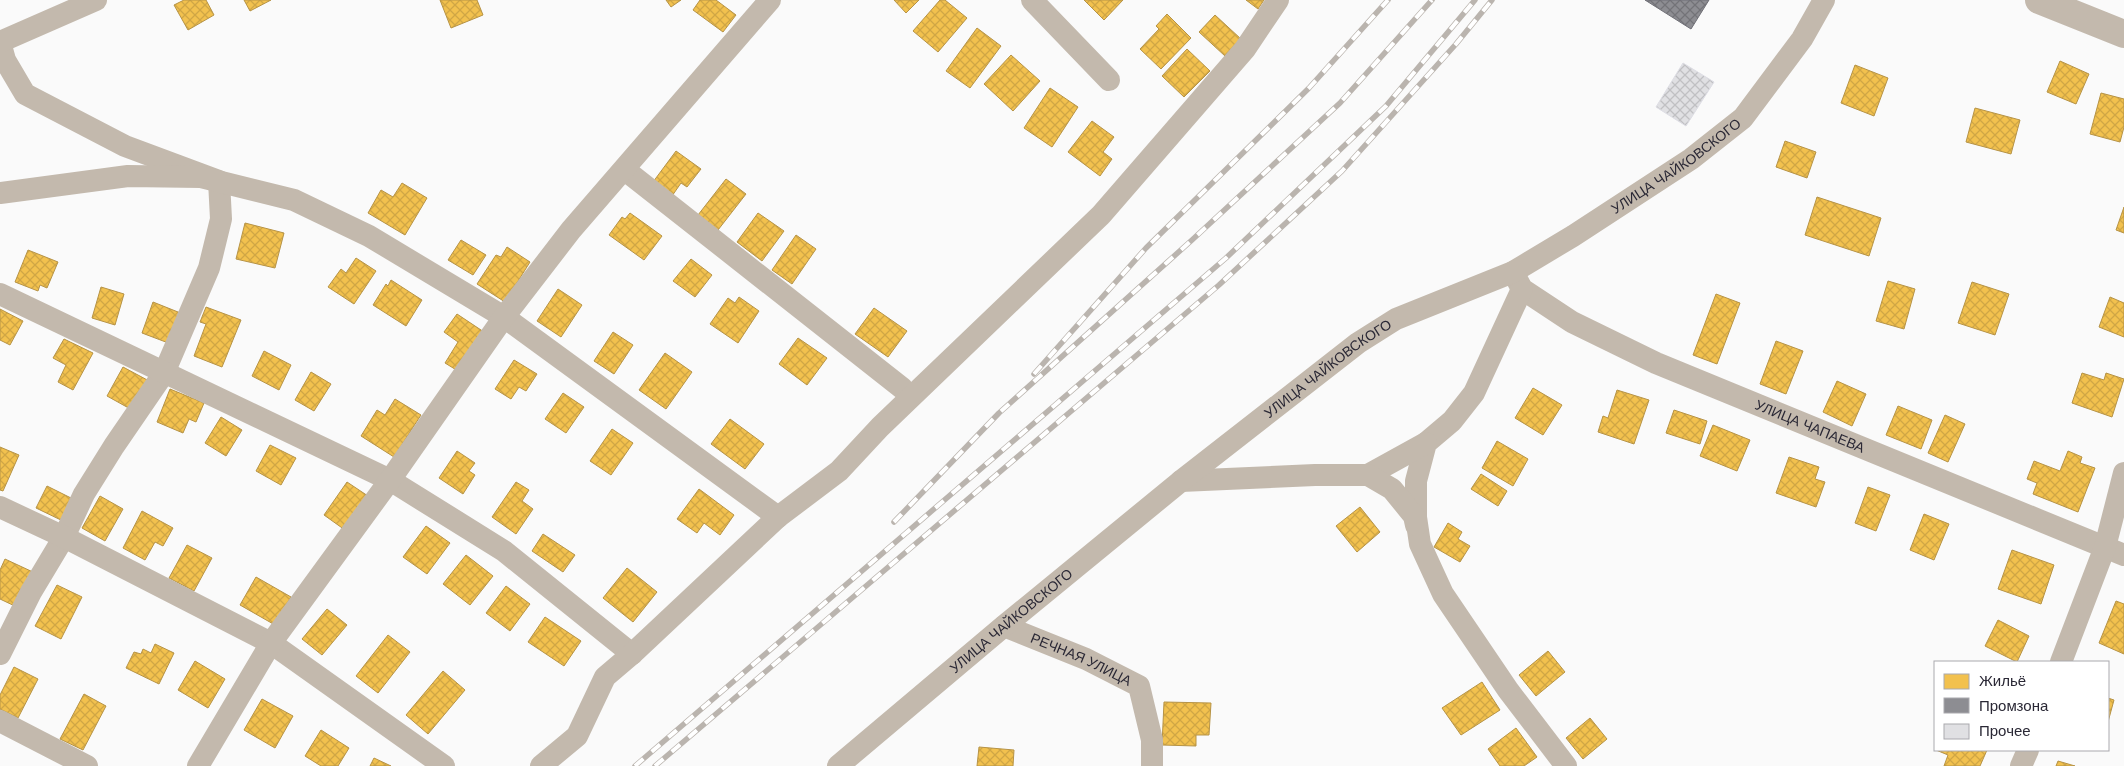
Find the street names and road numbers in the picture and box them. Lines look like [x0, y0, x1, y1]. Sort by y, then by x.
street label: УЛИЦА ЧАЙКОВСКОГО [1608, 115, 1744, 217]
street label: УЛИЦА ЧАЙКОВСКОГО [1261, 316, 1394, 421]
street label: УЛИЦА ЧАПАЕВА [1753, 397, 1868, 456]
street label: УЛИЦА ЧАЙКОВСКОГО [947, 565, 1076, 676]
street label: РЕЧНАЯ УЛИЦА [1028, 630, 1135, 689]

